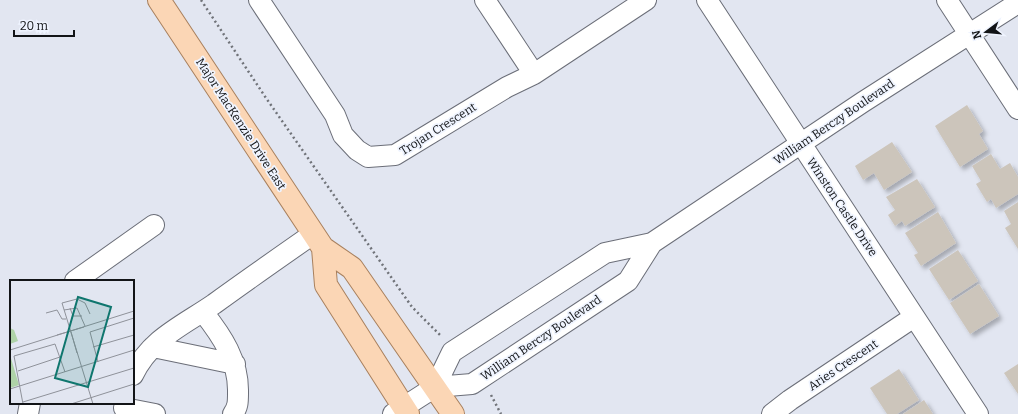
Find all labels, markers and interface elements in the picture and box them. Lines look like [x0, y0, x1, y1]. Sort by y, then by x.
scale bar [14, 12, 74, 38]
north arrow [966, 12, 1006, 52]
text: 20 m [20, 19, 49, 33]
text: N [969, 28, 984, 40]
street label: Major MacKenzie Drive East [193, 55, 289, 193]
street label: William Berczy Boulevard [771, 76, 897, 168]
street label: Trojan Crescent [397, 100, 479, 158]
street label: Winston Castle Drive [804, 155, 880, 259]
inset map [10, 280, 134, 404]
street label: William Berczy Boulevard [478, 292, 604, 384]
street label: Aries Crescent [806, 336, 881, 393]

